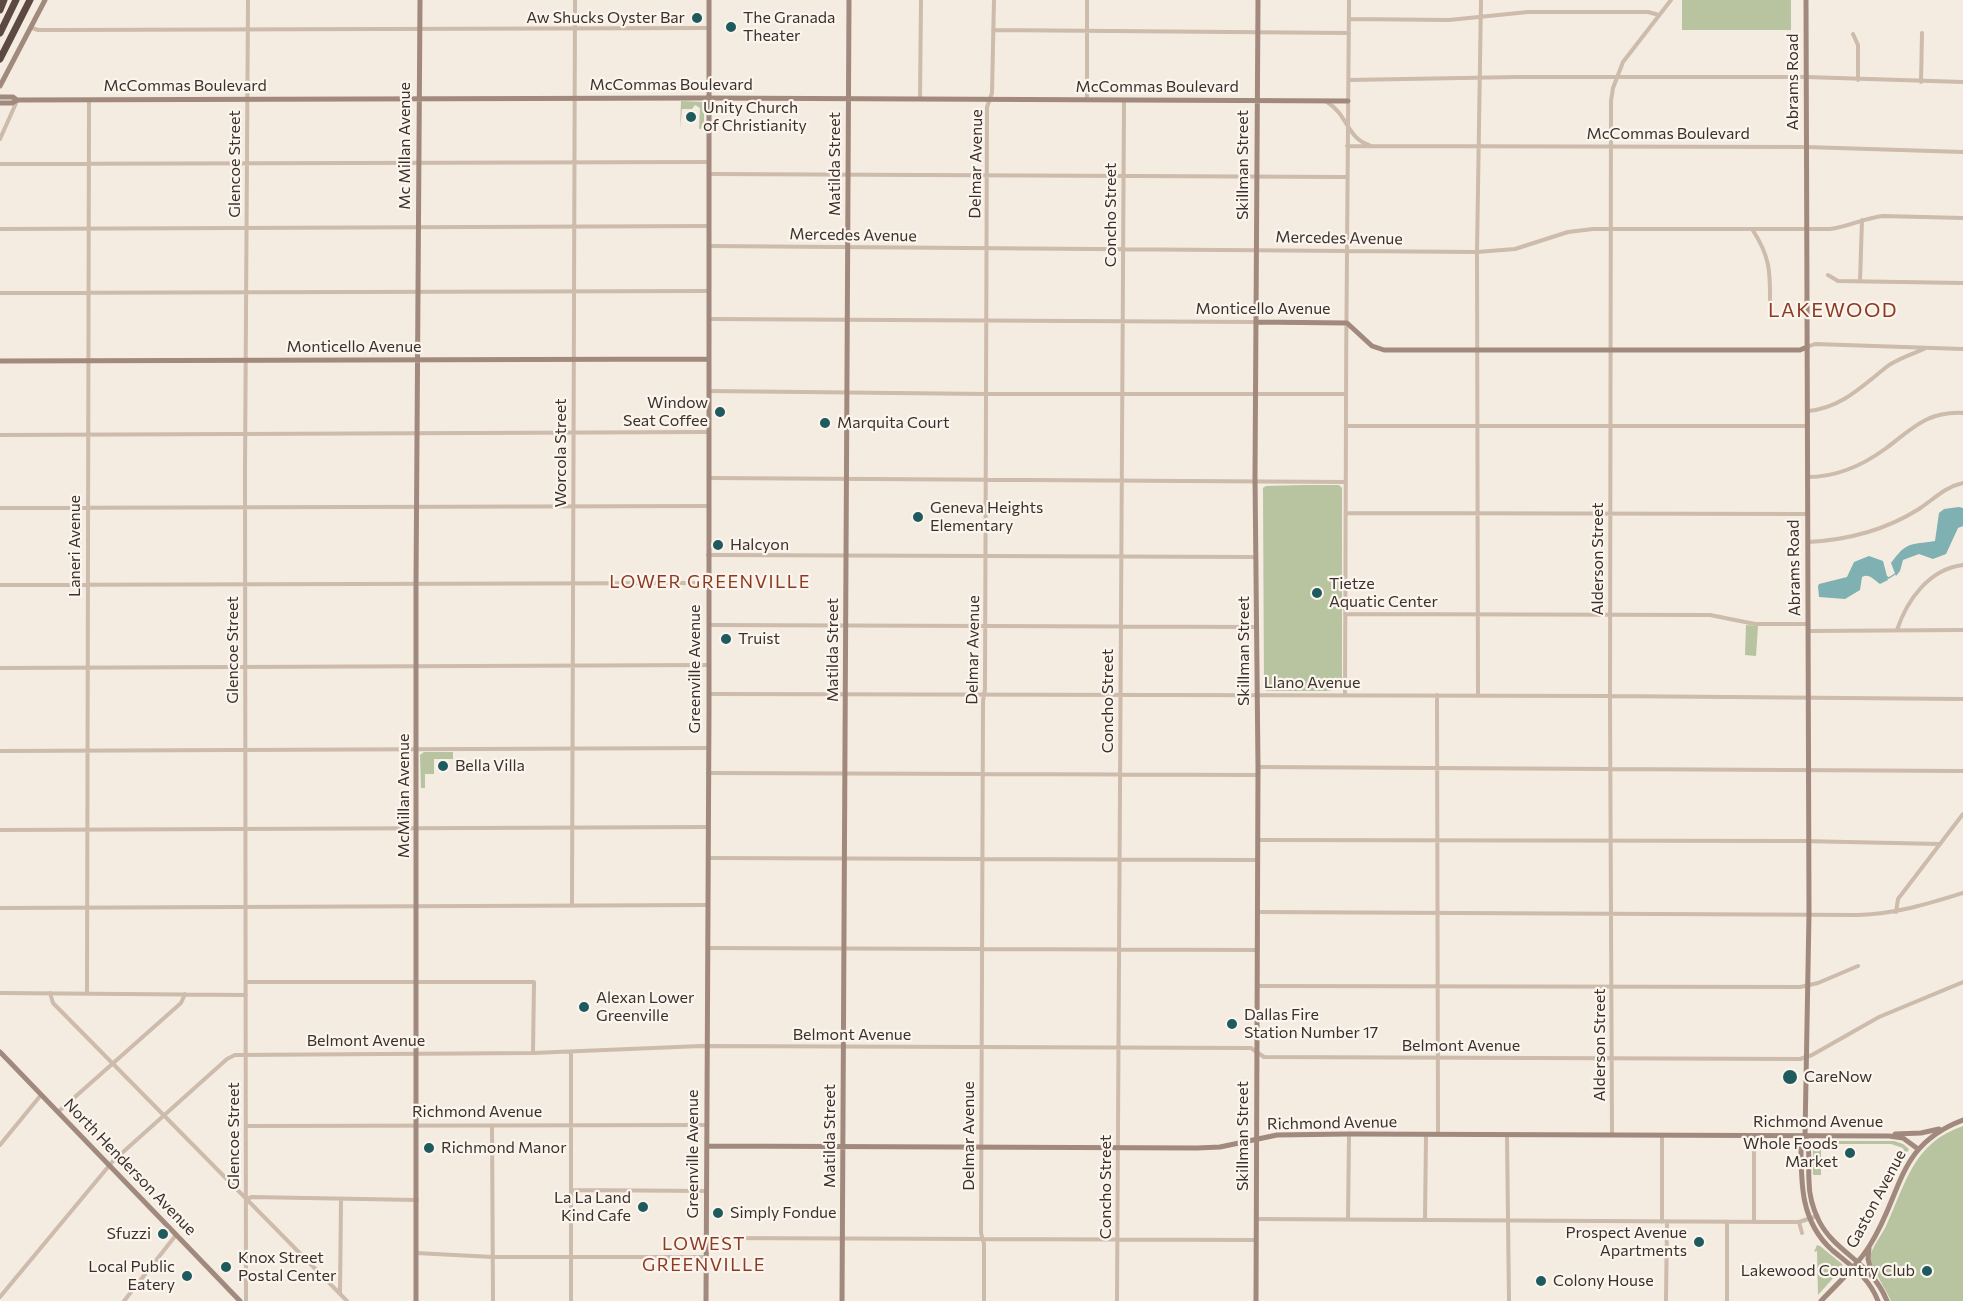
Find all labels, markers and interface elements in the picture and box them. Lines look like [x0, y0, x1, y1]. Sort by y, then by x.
place label: Aw Shucks Oyster Bar [526, 8, 685, 28]
place label: The Granada Theater [743, 8, 835, 46]
marker: Aw Shucks Oyster Bar [690, 11, 704, 25]
marker: The Granada Theater [724, 20, 738, 34]
street label: Abrams Road [1783, 34, 1803, 130]
street label: McCommas Boulevard [589, 75, 753, 95]
street label: McCommas Boulevard [103, 76, 267, 96]
street label: McCommas Boulevard [1075, 77, 1239, 97]
street label: Mc Millan Avenue [395, 82, 415, 210]
place label: Unity Church of Christianity [703, 98, 807, 136]
street label: Delmar Avenue [965, 109, 987, 219]
street label: Glencoe Street [225, 110, 245, 218]
marker: Unity Church of Christianity [684, 110, 698, 124]
street label: Skillman Street [1233, 110, 1253, 220]
street label: Matilda Street [825, 112, 845, 216]
street label: McCommas Boulevard [1586, 124, 1750, 144]
street label: Concho Street [1101, 163, 1121, 267]
street label: Mercedes Avenue [789, 224, 917, 246]
street label: Mercedes Avenue [1275, 227, 1403, 249]
district label: LAKEWOOD [1768, 298, 1898, 322]
street label: Monticello Avenue [1195, 299, 1331, 319]
street label: Monticello Avenue [286, 337, 422, 357]
place label: Window Seat Coffee [623, 393, 708, 431]
street label: Worcola Street [551, 398, 571, 508]
marker: Window Seat Coffee [713, 405, 727, 419]
place label: Marquita Court [837, 413, 949, 433]
marker: Marquita Court [818, 416, 832, 430]
street label: Laneri Avenue [65, 495, 85, 597]
place label: Geneva Heights Elementary [930, 498, 1043, 536]
street label: Alderson Street [1588, 502, 1608, 616]
marker: Geneva Heights Elementary [911, 510, 925, 524]
street label: Abrams Road [1784, 519, 1804, 617]
place label: Halcyon [730, 535, 789, 555]
marker: Halcyon [711, 538, 725, 552]
district label: LOWER GREENVILLE [609, 571, 811, 593]
place label: Tietze Aquatic Center [1329, 574, 1438, 612]
marker: Tietze Aquatic Center [1310, 586, 1324, 600]
street label: Delmar Avenue [962, 595, 984, 705]
street label: Glencoe Street [223, 596, 243, 704]
street label: Skillman Street [1234, 596, 1254, 706]
street label: Matilda Street [823, 598, 843, 702]
street label: Greenville Avenue [685, 605, 705, 733]
place label: Truist [738, 629, 780, 649]
marker: Truist [719, 632, 733, 646]
street label: Concho Street [1098, 649, 1118, 753]
street label: Llano Avenue [1264, 673, 1360, 693]
street label: McMillan Avenue [394, 734, 414, 858]
place label: Bella Villa [455, 756, 525, 776]
marker: Bella Villa [436, 759, 450, 773]
place label: Alexan Lower Greenville [596, 988, 694, 1026]
street label: Alderson Street [1590, 988, 1610, 1102]
marker: Alexan Lower Greenville [577, 1000, 591, 1014]
place label: Dallas Fire Station Number 17 [1244, 1005, 1378, 1043]
marker: Dallas Fire Station Number 17 [1225, 1017, 1239, 1031]
street label: Belmont Avenue [793, 1025, 911, 1045]
street label: Belmont Avenue [307, 1031, 425, 1051]
street label: Belmont Avenue [1402, 1036, 1520, 1056]
place label: CareNow [1804, 1067, 1872, 1087]
marker: CareNow [1781, 1068, 1799, 1086]
street label: Delmar Avenue [959, 1081, 979, 1191]
street label: Skillman Street [1233, 1081, 1253, 1191]
street label: Glencoe Street [224, 1082, 244, 1190]
street label: Matilda Street [820, 1084, 840, 1188]
street label: Greenville Avenue [683, 1090, 703, 1218]
street label: North Henderson Avenue [60, 1095, 200, 1239]
street label: Richmond Avenue [412, 1102, 542, 1122]
street label: Richmond Avenue [1267, 1112, 1397, 1134]
street label: Richmond Avenue [1753, 1112, 1883, 1132]
place label: Whole Foods Market [1743, 1134, 1838, 1172]
street label: Concho Street [1096, 1135, 1116, 1239]
place label: Richmond Manor [441, 1138, 567, 1158]
marker: Richmond Manor [422, 1141, 436, 1155]
street label: Gaston Avenue [1842, 1146, 1910, 1252]
marker: Whole Foods Market [1843, 1146, 1857, 1160]
place label: La La Land Kind Cafe [554, 1188, 631, 1226]
marker: La La Land Kind Cafe [636, 1200, 650, 1214]
place label: Simply Fondue [730, 1203, 836, 1223]
marker: Simply Fondue [711, 1206, 725, 1220]
place label: Prospect Avenue Apartments [1565, 1223, 1687, 1261]
place label: Sfuzzi [107, 1224, 151, 1244]
marker: Sfuzzi [156, 1227, 170, 1241]
district label: LOWEST GREENVILLE [642, 1233, 766, 1276]
marker: Prospect Avenue Apartments [1692, 1235, 1706, 1249]
place label: Knox Street Postal Center [238, 1248, 336, 1286]
place label: Local Public Eatery [88, 1257, 175, 1295]
marker: Knox Street Postal Center [219, 1260, 233, 1274]
place label: Lakewood Country Club [1741, 1261, 1915, 1281]
marker: Lakewood Country Club [1920, 1264, 1934, 1278]
marker: Local Public Eatery [180, 1269, 194, 1283]
place label: Colony House [1553, 1271, 1654, 1291]
marker: Colony House [1534, 1274, 1548, 1288]

